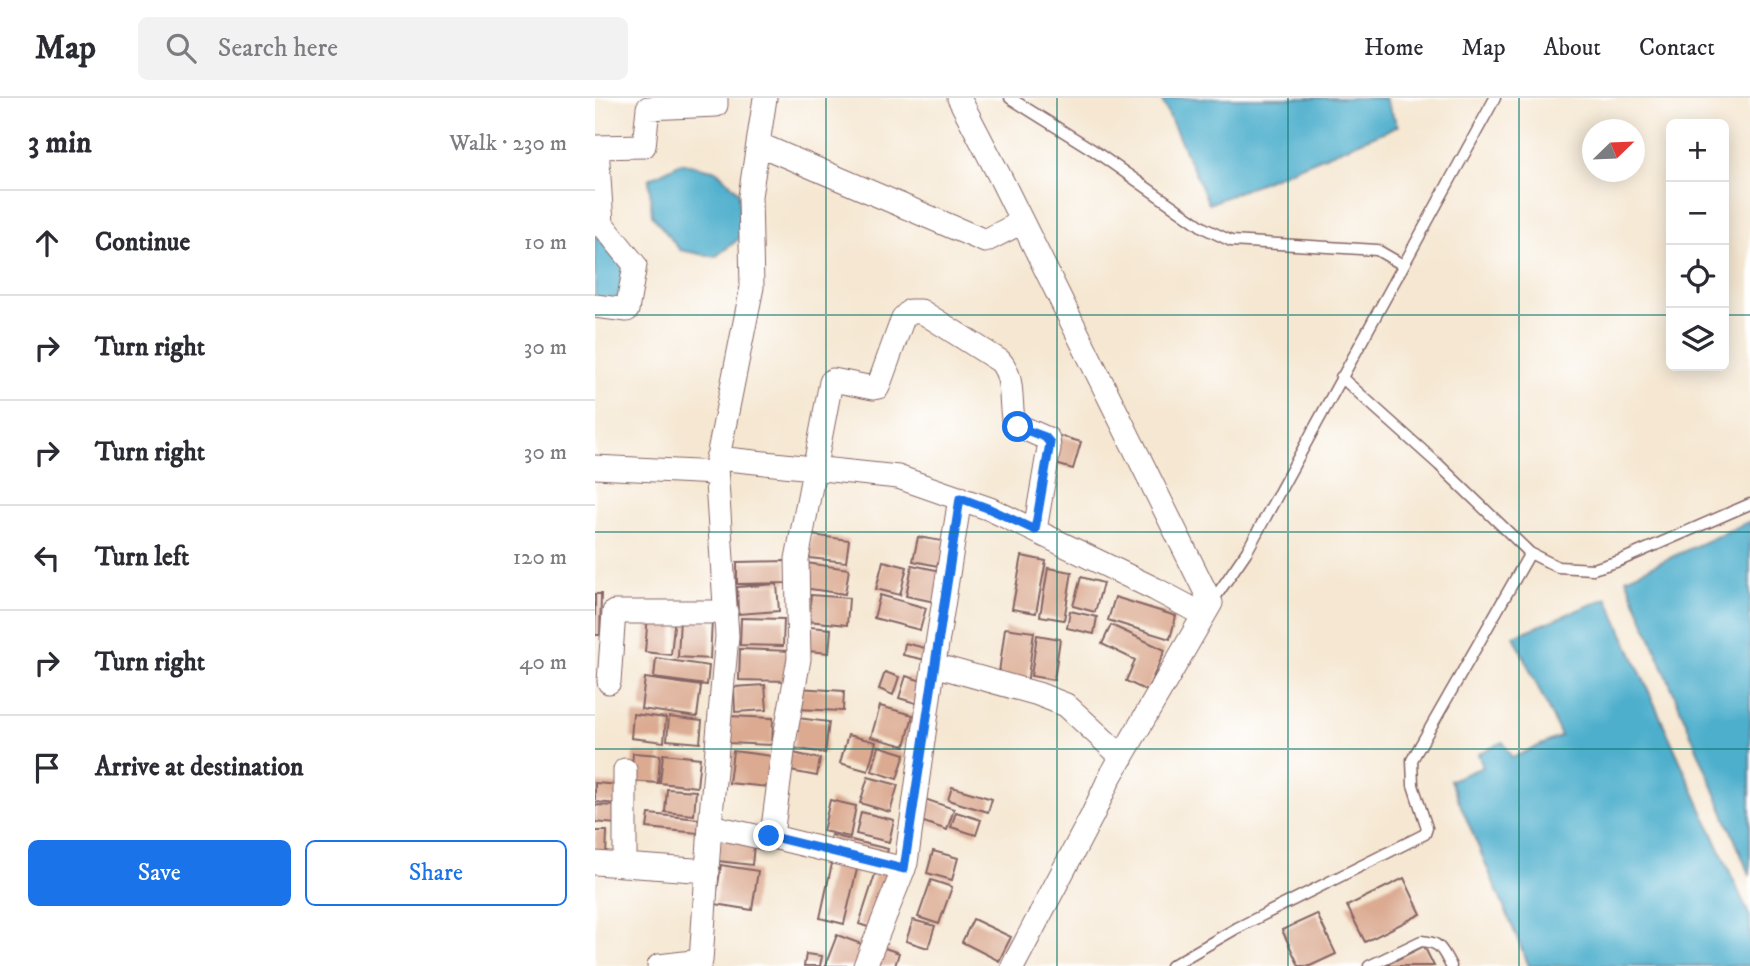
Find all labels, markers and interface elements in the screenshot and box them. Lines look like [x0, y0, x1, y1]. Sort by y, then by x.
search box [138, 17, 628, 80]
text: Map [35, 28, 96, 69]
icon: search [162, 29, 200, 67]
text: Search here [218, 32, 338, 65]
text: Home [1364, 33, 1423, 63]
text: Map [1461, 33, 1506, 63]
text: About [1544, 33, 1601, 63]
text: Contact [1639, 33, 1715, 63]
north arrow [1582, 119, 1645, 182]
map controls [1666, 119, 1729, 371]
button: + [1666, 119, 1729, 182]
text: 3 min [28, 125, 92, 162]
text: Walk · 230 m [449, 129, 567, 158]
button: − [1666, 182, 1729, 245]
icon: ahead [28, 224, 66, 262]
text: Continue [95, 226, 190, 259]
text: 10 m [524, 228, 567, 257]
button: locate [1666, 245, 1729, 308]
button: layers [1666, 308, 1729, 371]
icon: right [28, 329, 66, 367]
text: Turn right [95, 331, 205, 364]
text: 30 m [524, 333, 567, 362]
route start [1002, 411, 1033, 442]
icon: right [28, 434, 66, 472]
text: Turn right [95, 436, 205, 469]
text: 30 m [524, 438, 567, 467]
icon: left [28, 539, 66, 577]
text: Turn left [95, 541, 189, 574]
text: 120 m [513, 543, 567, 572]
icon: right [28, 644, 66, 682]
text: Turn right [95, 646, 205, 679]
text: 40 m [519, 648, 567, 677]
icon: arrive [28, 749, 66, 787]
text: Arrive at destination [95, 751, 304, 784]
route end [753, 820, 784, 851]
button: Save [28, 840, 291, 906]
button: Share [305, 840, 567, 906]

